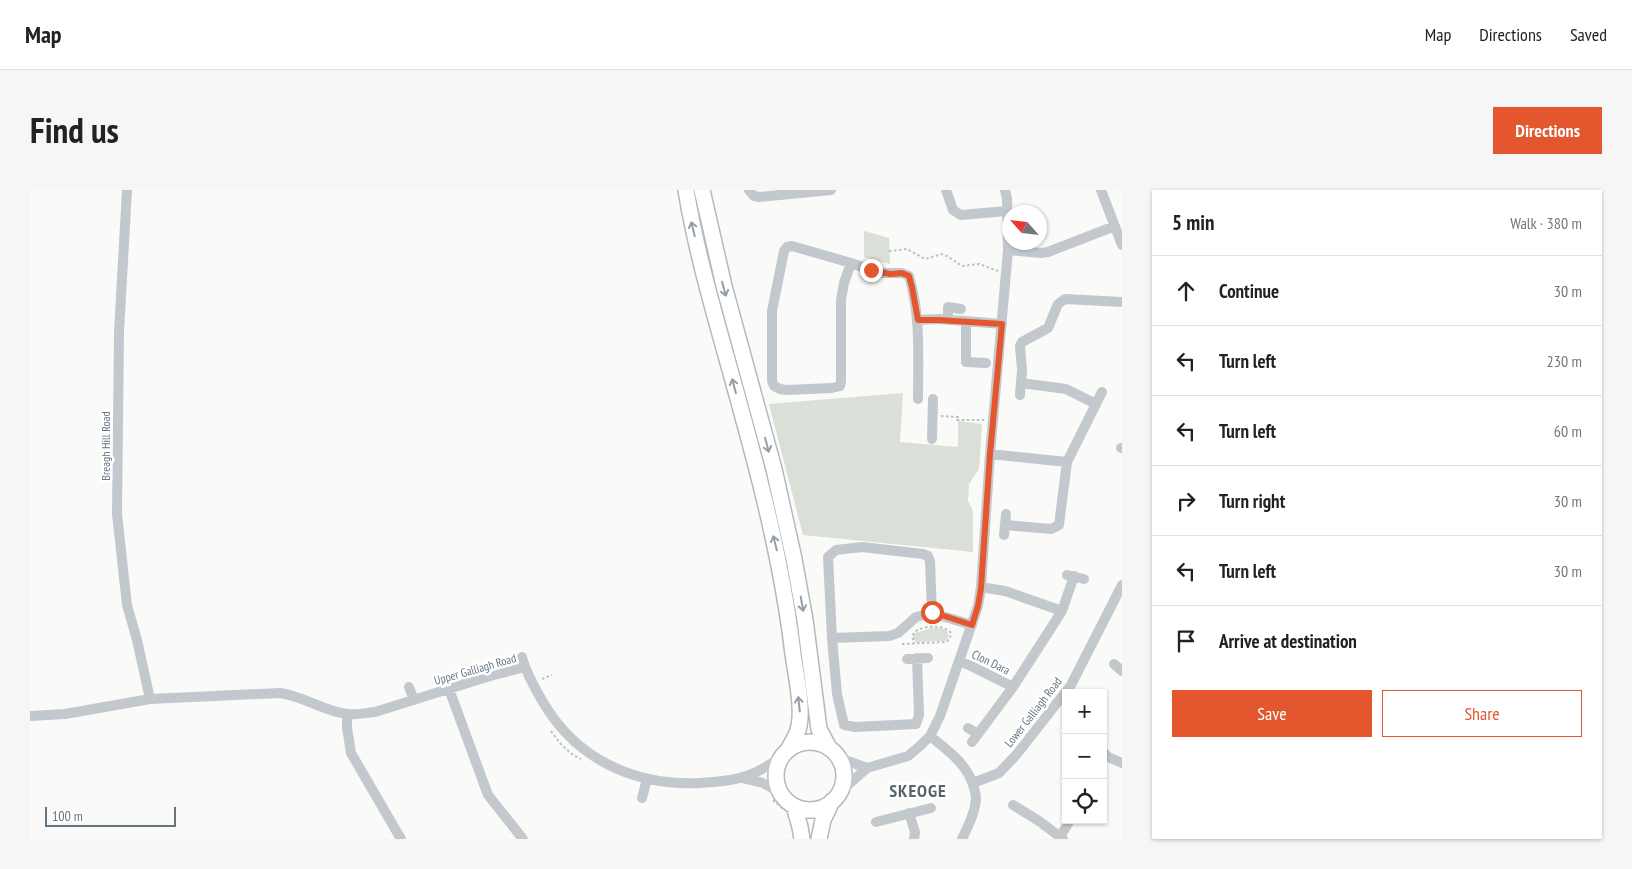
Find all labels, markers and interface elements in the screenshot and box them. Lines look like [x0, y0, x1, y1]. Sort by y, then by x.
text: Map [25, 19, 62, 50]
text: Map [1425, 23, 1451, 46]
text: Directions [1479, 23, 1542, 46]
text: Saved [1570, 23, 1607, 46]
text: Find us [30, 107, 119, 153]
button: Directions [1493, 107, 1602, 154]
north arrow [1002, 205, 1047, 250]
text: 5 min [1172, 209, 1214, 236]
text: Walk · 380 m [1510, 213, 1582, 233]
one-way arrow [688, 221, 697, 237]
route end [860, 259, 883, 282]
icon: ahead [1172, 277, 1200, 305]
text: Continue [1219, 279, 1279, 303]
one-way arrow [720, 280, 730, 296]
text: 30 m [1554, 281, 1582, 301]
icon: left [1172, 347, 1200, 375]
text: Turn left [1219, 349, 1276, 373]
text: 230 m [1547, 351, 1582, 371]
one-way arrow [729, 378, 739, 394]
street label: Breagh Hill Road [98, 411, 113, 481]
icon: left [1172, 417, 1200, 445]
text: Turn left [1219, 419, 1276, 443]
text: 60 m [1554, 421, 1582, 441]
one-way arrow [763, 437, 773, 453]
icon: right [1172, 487, 1200, 515]
text: Turn right [1219, 489, 1285, 513]
text: 30 m [1554, 491, 1582, 511]
one-way arrow [770, 536, 779, 552]
icon: left [1172, 557, 1200, 585]
text: Turn left [1219, 559, 1276, 583]
text: 30 m [1554, 561, 1582, 581]
one-way arrow [798, 596, 808, 612]
route start [921, 601, 944, 624]
icon: arrive [1172, 627, 1200, 655]
text: Arrive at destination [1219, 629, 1357, 653]
street label: Clon Dara [970, 646, 1013, 678]
street label: Upper Galliagh Road [432, 650, 518, 688]
street label: Lower Galliagh Road [1001, 674, 1065, 750]
map controls [1062, 689, 1107, 824]
button: + [1062, 689, 1107, 734]
button: Save [1172, 690, 1372, 737]
button: Share [1382, 690, 1582, 737]
one-way arrow [794, 696, 804, 712]
button: − [1062, 734, 1107, 779]
district label: SKEOGE [889, 779, 947, 802]
button: locate [1062, 779, 1107, 824]
scale bar [45, 804, 176, 827]
text: 100 m [52, 807, 83, 825]

